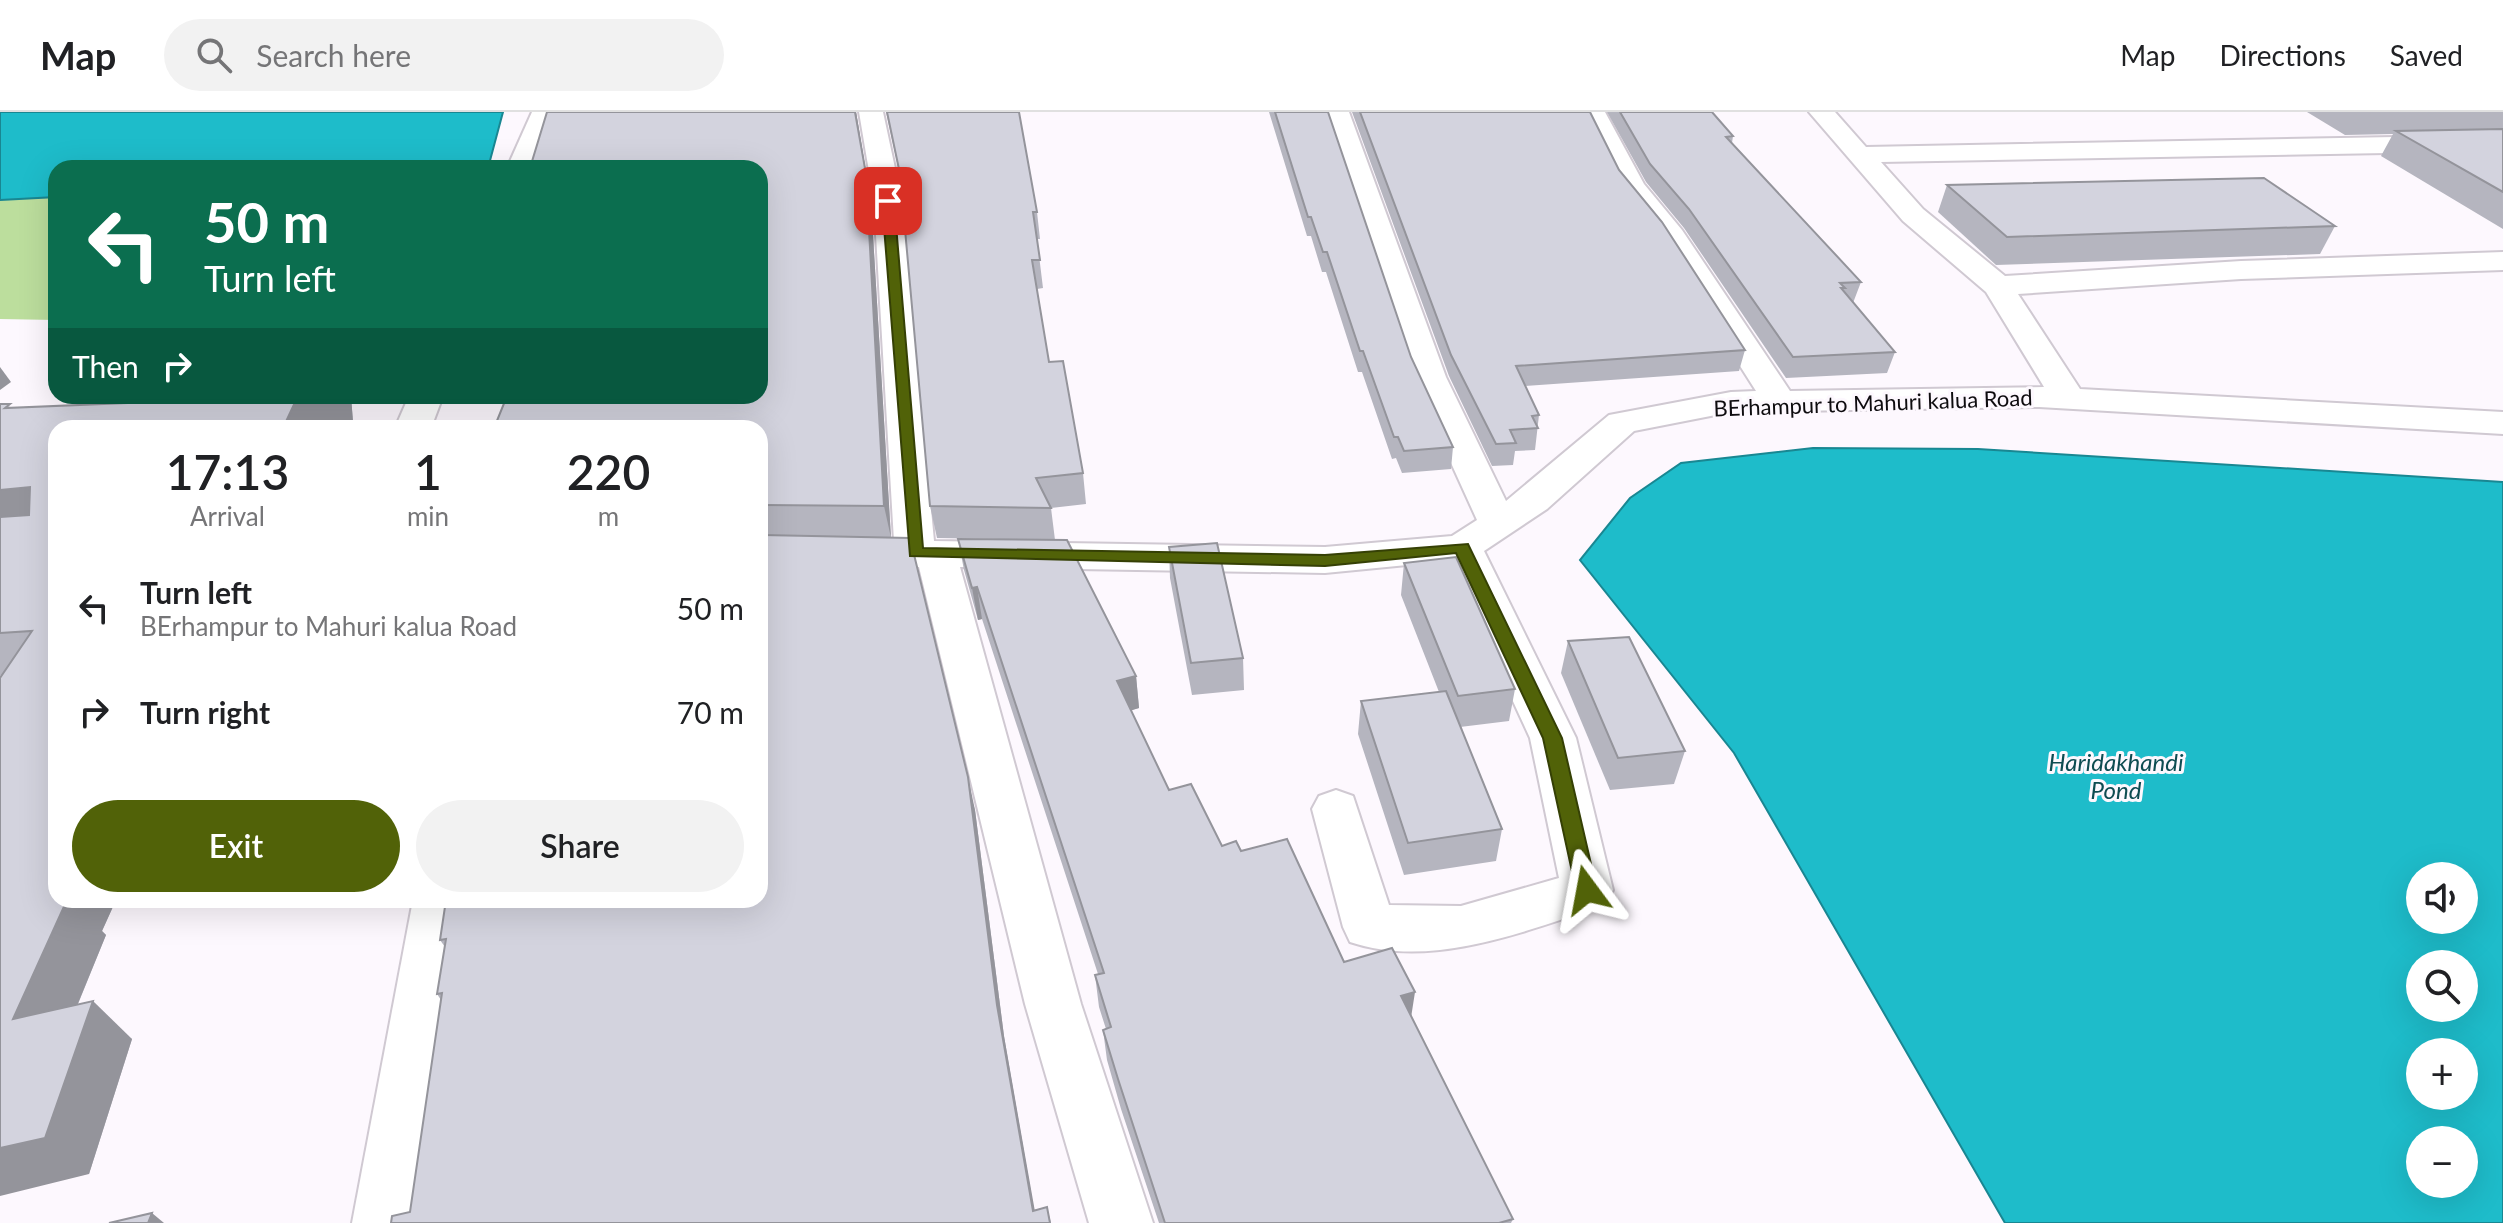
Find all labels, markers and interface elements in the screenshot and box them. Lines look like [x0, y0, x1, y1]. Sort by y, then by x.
search box [164, 19, 724, 91]
text: Map [40, 32, 116, 78]
icon: search [192, 33, 236, 77]
text: Search here [256, 37, 411, 73]
text: Map [2120, 38, 2175, 72]
text: Directions [2219, 38, 2346, 72]
text: Saved [2390, 38, 2463, 72]
pin [854, 167, 922, 235]
icon: arrive [866, 179, 910, 223]
text: 50 m [204, 188, 329, 255]
icon: left [72, 192, 176, 296]
text: Turn left [204, 256, 336, 300]
icon: right [155, 344, 199, 388]
text: Then [72, 348, 139, 384]
street label: BErhampur to Mahuri kalua Road [1713, 383, 2033, 422]
text: 17:13 [166, 443, 289, 500]
text: 1 [414, 443, 442, 500]
text: 220 [567, 443, 650, 500]
text: Arrival [190, 500, 265, 532]
text: min [407, 500, 449, 532]
text: m [598, 500, 619, 532]
text: Turn left [140, 574, 252, 610]
icon: left [72, 586, 116, 630]
text: 50 m [677, 590, 744, 626]
text: BErhampur to Mahuri kalua Road [140, 610, 517, 642]
icon: right [72, 690, 116, 734]
text: Turn right [140, 694, 270, 730]
text: 70 m [677, 694, 744, 730]
water label: Haridakhandi Pond [2049, 747, 2184, 804]
button: Exit [72, 800, 400, 892]
button: Share [416, 800, 744, 892]
position arrow [1545, 848, 1629, 932]
map controls [2406, 862, 2478, 1198]
button: sound [2406, 862, 2478, 934]
button: search [2406, 950, 2478, 1022]
button: + [2406, 1038, 2478, 1110]
button: − [2406, 1126, 2478, 1198]

